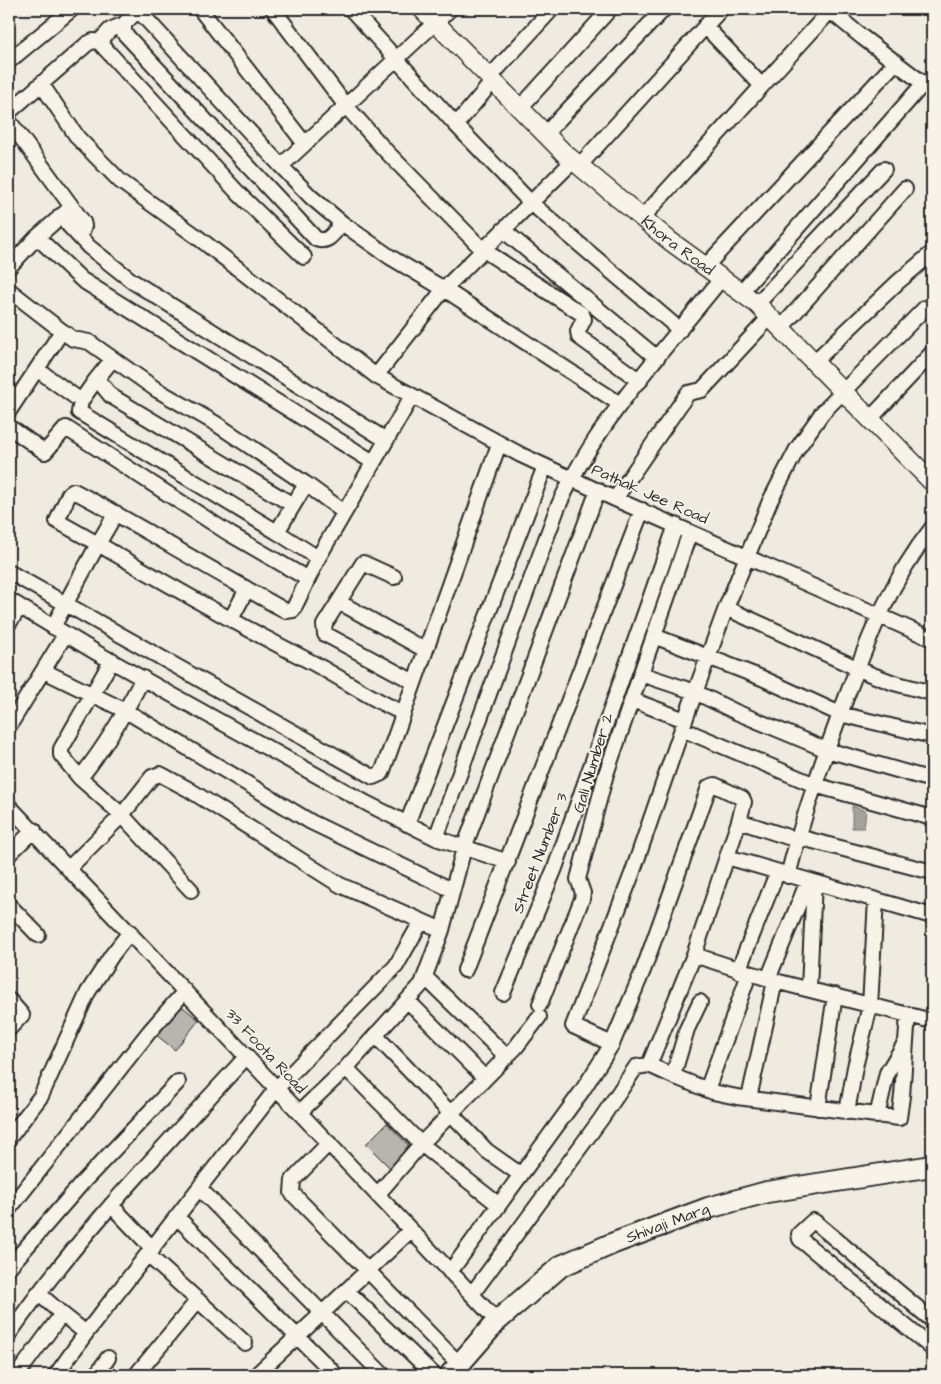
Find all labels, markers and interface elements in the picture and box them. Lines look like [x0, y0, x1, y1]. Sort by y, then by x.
street label: Khora Road [637, 211, 719, 281]
street label: Pathak Jee Road [588, 458, 712, 530]
street label: Gali Number 2 [567, 710, 619, 816]
street label: Street Number 3 [507, 790, 573, 916]
street label: 33 Foota Road [221, 1003, 311, 1099]
street label: Shivaji Marg [623, 1198, 713, 1249]

